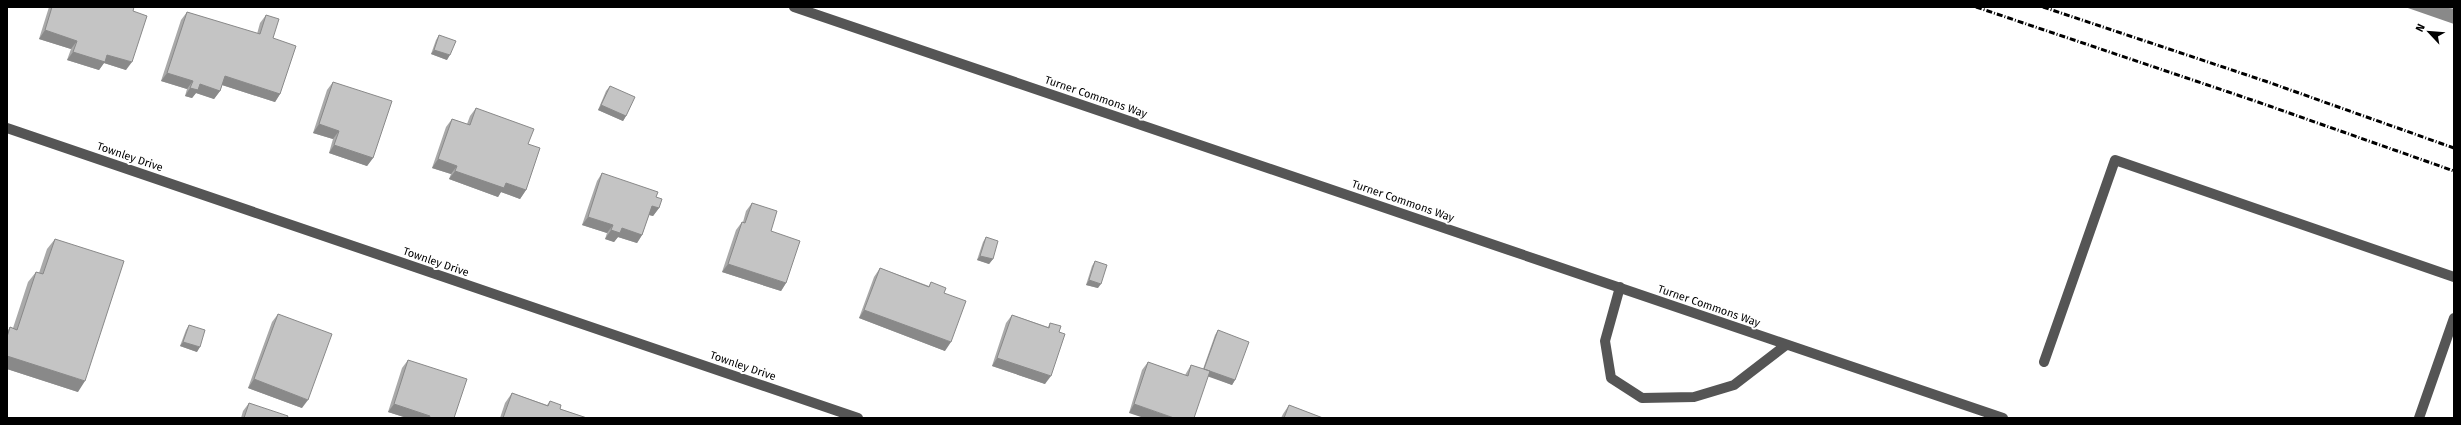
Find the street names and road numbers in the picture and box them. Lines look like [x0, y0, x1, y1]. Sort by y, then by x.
street label: Turner Commons Way [1043, 73, 1150, 121]
street label: Townley Drive [95, 140, 165, 174]
street label: Turner Commons Way [1350, 177, 1457, 225]
street label: Townley Drive [401, 245, 471, 279]
street label: Turner Commons Way [1656, 282, 1763, 330]
street label: Townley Drive [708, 349, 778, 383]

